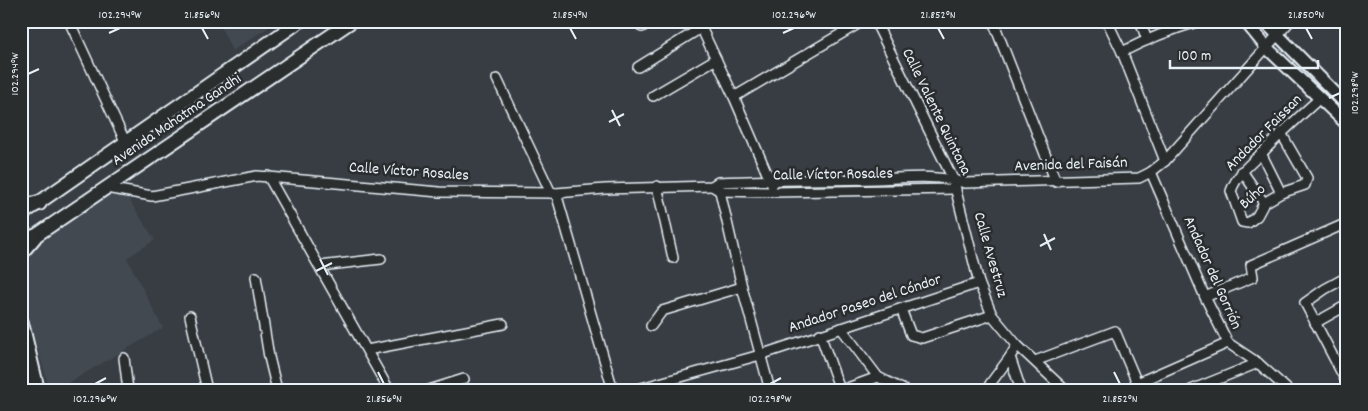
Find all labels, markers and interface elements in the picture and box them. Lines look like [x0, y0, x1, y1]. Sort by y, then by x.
text: 102.294°W [99, 7, 142, 24]
text: 21.856°N [184, 7, 220, 24]
text: 21.854°N [553, 7, 588, 24]
text: 102.296°W [772, 7, 816, 24]
text: 21.852°N [920, 7, 956, 24]
text: 21.850°N [1288, 7, 1324, 24]
scale bar [1170, 38, 1318, 70]
street label: Calle Valente Quintana [895, 45, 977, 180]
text: 100 m [1178, 46, 1211, 68]
text: 102.294°W [7, 52, 24, 95]
street label: Avenida Mahatma Gandhi [108, 68, 246, 172]
text: 102.298°W [1347, 72, 1364, 114]
street label: Andador Faissan [1220, 89, 1308, 177]
street label: Avenida del Faisán [1014, 152, 1128, 178]
street label: Calle Víctor Rosales [348, 156, 470, 188]
street label: Calle Víctor Rosales [773, 162, 894, 188]
street label: Búho [1235, 179, 1271, 215]
street label: Calle Avestruz [967, 210, 1013, 300]
street label: Andador del Gorrión [1177, 213, 1247, 333]
street label: Andador Paseo del Cóndor [786, 268, 945, 340]
text: 102.296°W [73, 391, 117, 408]
text: 21.856°N [366, 391, 402, 408]
text: 102.298°W [749, 391, 791, 408]
text: 21.852°N [1102, 391, 1138, 408]

